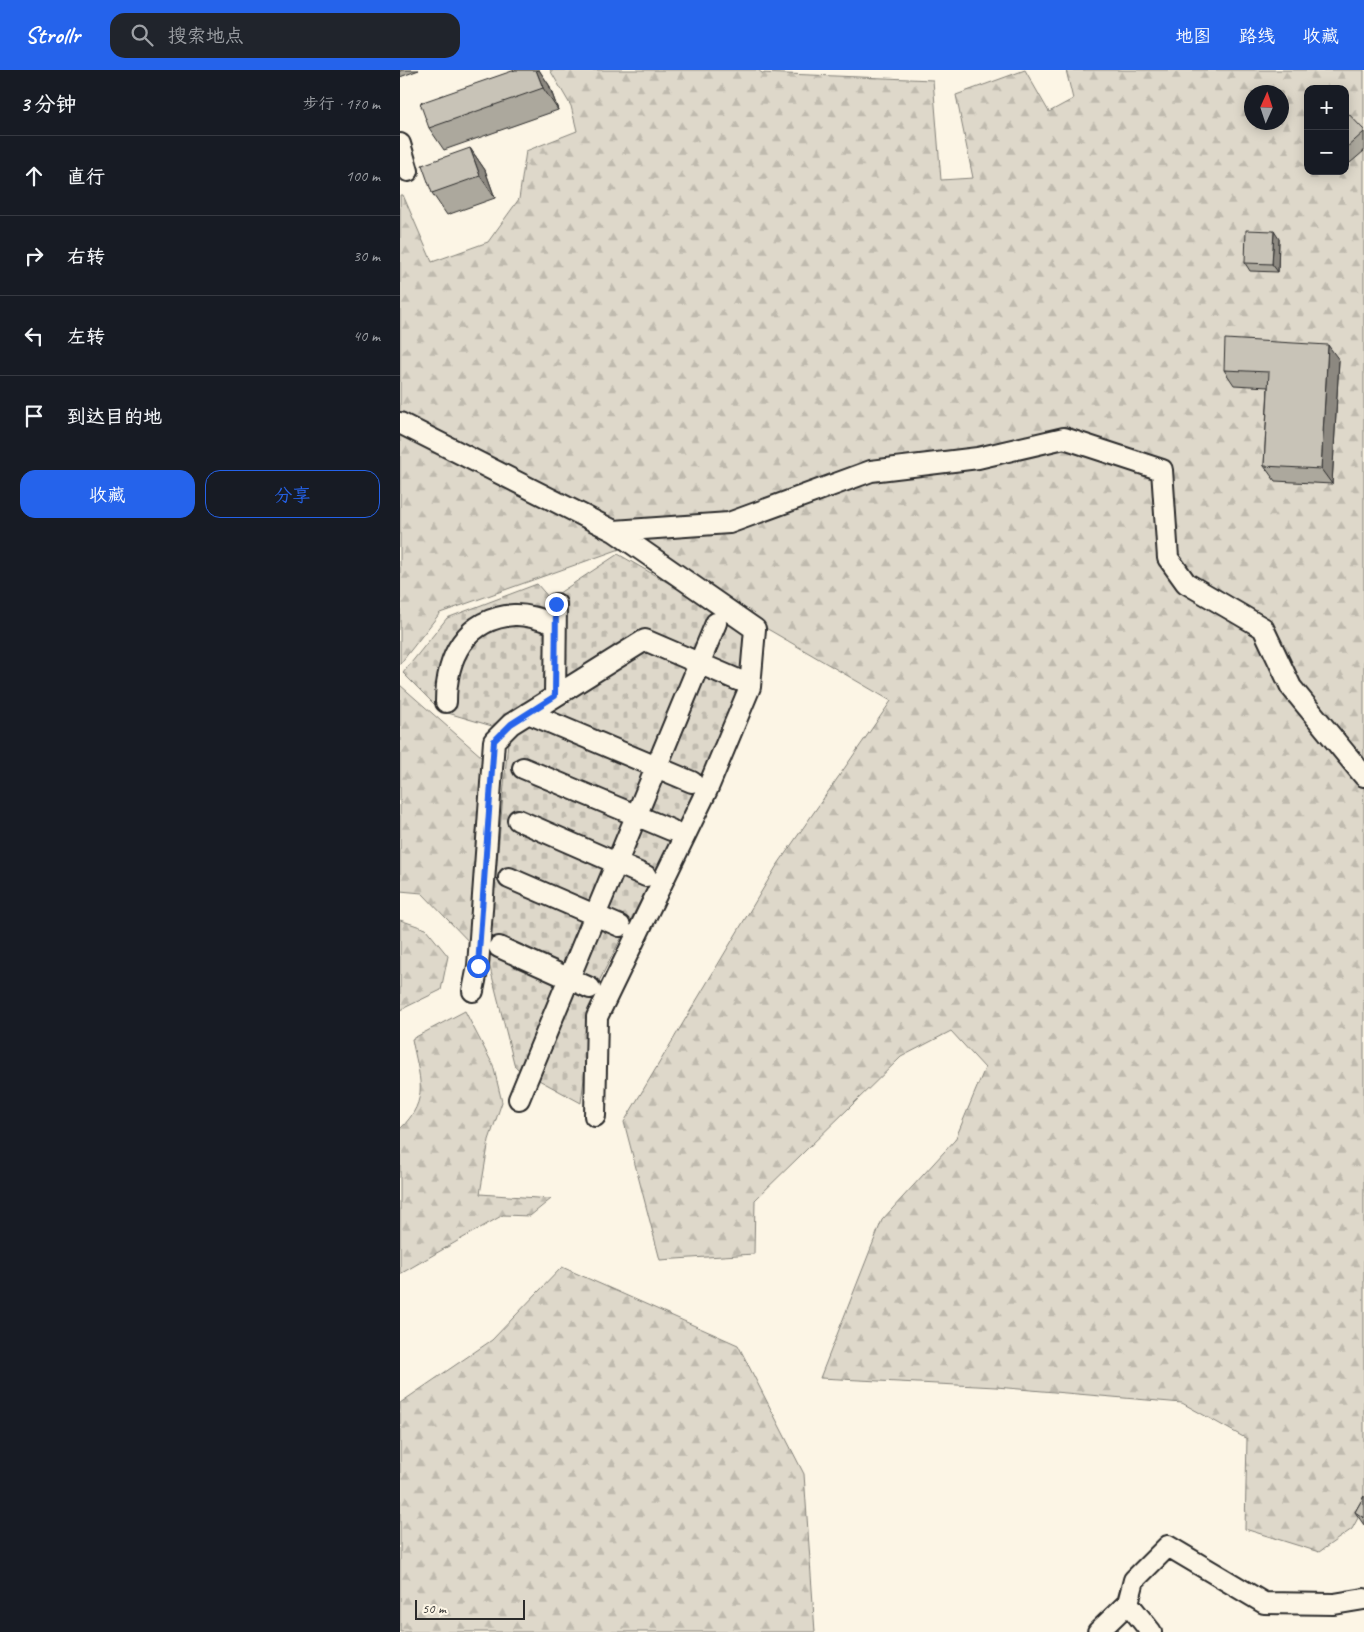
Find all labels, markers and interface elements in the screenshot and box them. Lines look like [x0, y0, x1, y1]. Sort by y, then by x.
search box [110, 13, 460, 58]
text: Strollr [25, 20, 80, 50]
icon: search [128, 21, 156, 49]
text: 搜索地点 [168, 24, 244, 48]
text: 地图 [1175, 25, 1211, 47]
text: 路线 [1239, 25, 1275, 47]
text: 收藏 [1303, 25, 1339, 47]
north arrow [1244, 85, 1289, 130]
map controls [1304, 85, 1349, 175]
button: + [1304, 85, 1349, 130]
text: 3 分钟 [20, 91, 77, 117]
text: 步行 · 170 m [303, 94, 380, 114]
button: − [1304, 130, 1349, 175]
icon: ahead [20, 162, 48, 190]
text: 直行 [67, 165, 105, 189]
text: 100 m [346, 166, 380, 186]
icon: right [20, 242, 48, 270]
text: 右转 [67, 245, 105, 269]
text: 30 m [353, 246, 380, 266]
icon: left [20, 322, 48, 350]
text: 左转 [67, 325, 105, 349]
text: 40 m [353, 326, 380, 346]
icon: arrive [20, 402, 48, 430]
text: 到达目的地 [67, 405, 162, 429]
button: 收藏 [20, 470, 195, 518]
button: 分享 [205, 470, 380, 518]
route end [545, 593, 568, 616]
route start [467, 955, 490, 978]
scale bar [415, 1597, 525, 1620]
text: 50 m [422, 1600, 446, 1617]

